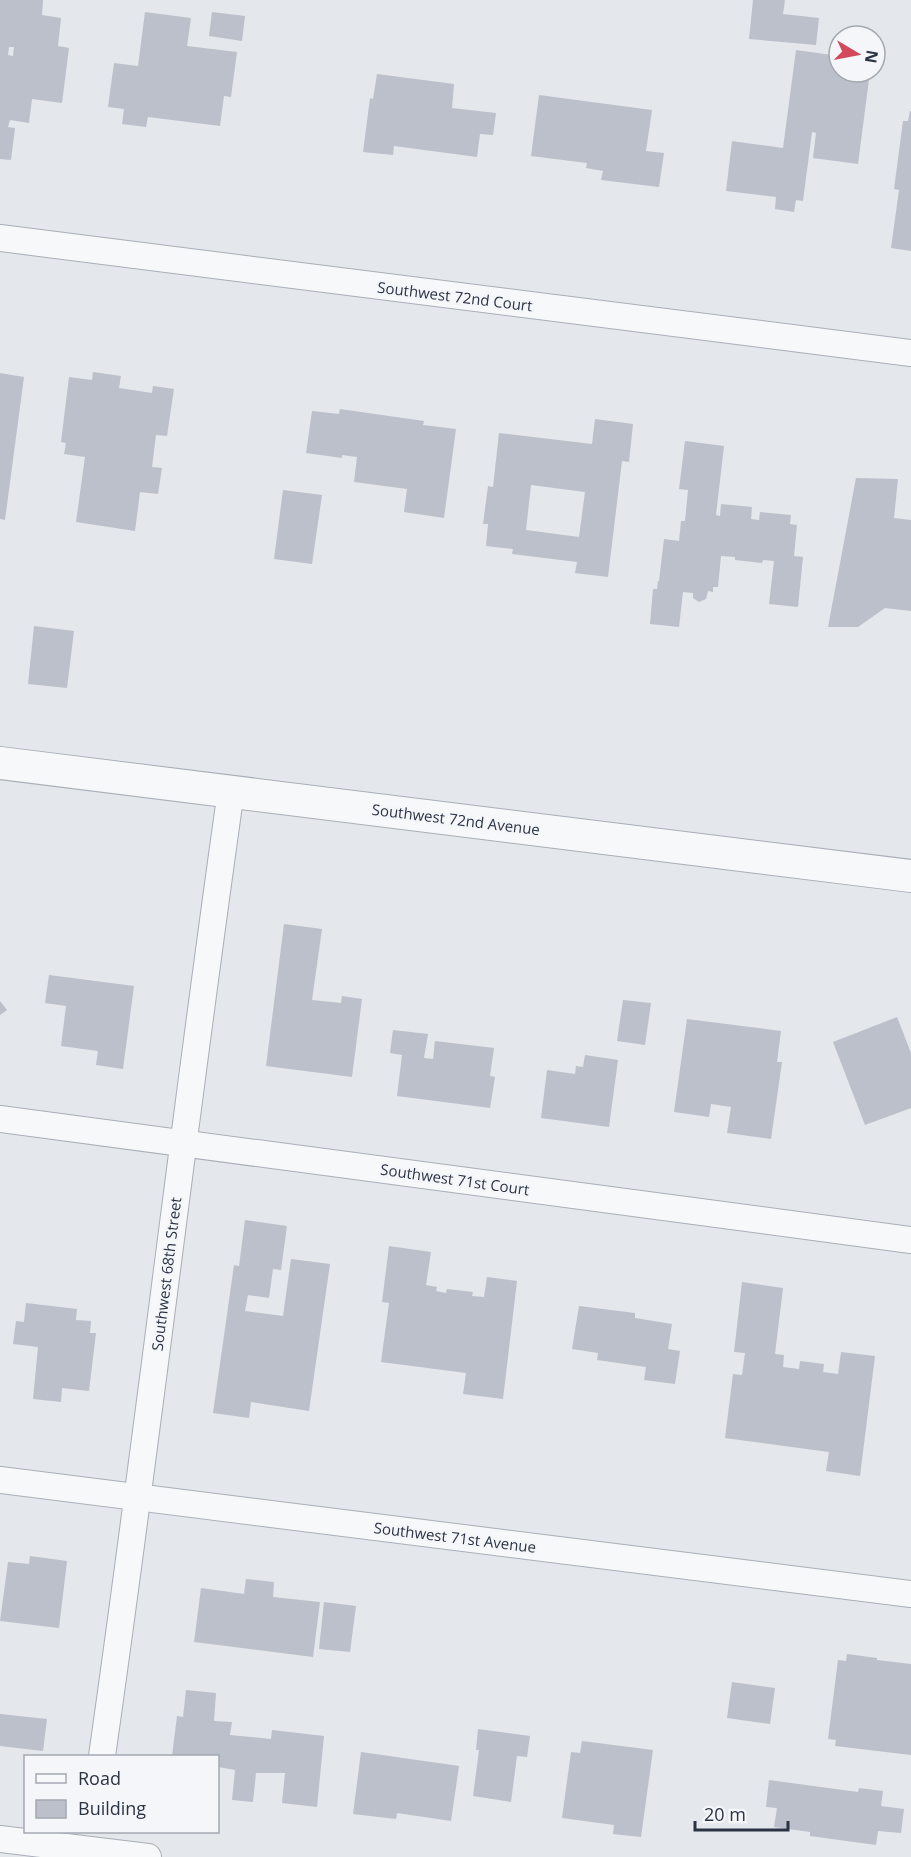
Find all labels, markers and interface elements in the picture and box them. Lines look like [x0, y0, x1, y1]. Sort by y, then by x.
north arrow [827, 24, 887, 84]
text: N [860, 48, 884, 65]
street label: Southwest 72nd Court [376, 277, 534, 315]
street label: Southwest 72nd Avenue [371, 799, 541, 839]
street label: Southwest 71st Court [379, 1159, 531, 1199]
street label: Southwest 68th Street [147, 1196, 185, 1352]
street label: Southwest 71st Avenue [373, 1517, 537, 1557]
legend [24, 1755, 219, 1833]
text: Road [78, 1766, 121, 1790]
scale bar [695, 1794, 788, 1832]
text: Building [78, 1796, 146, 1820]
text: 20 m [704, 1802, 746, 1826]

